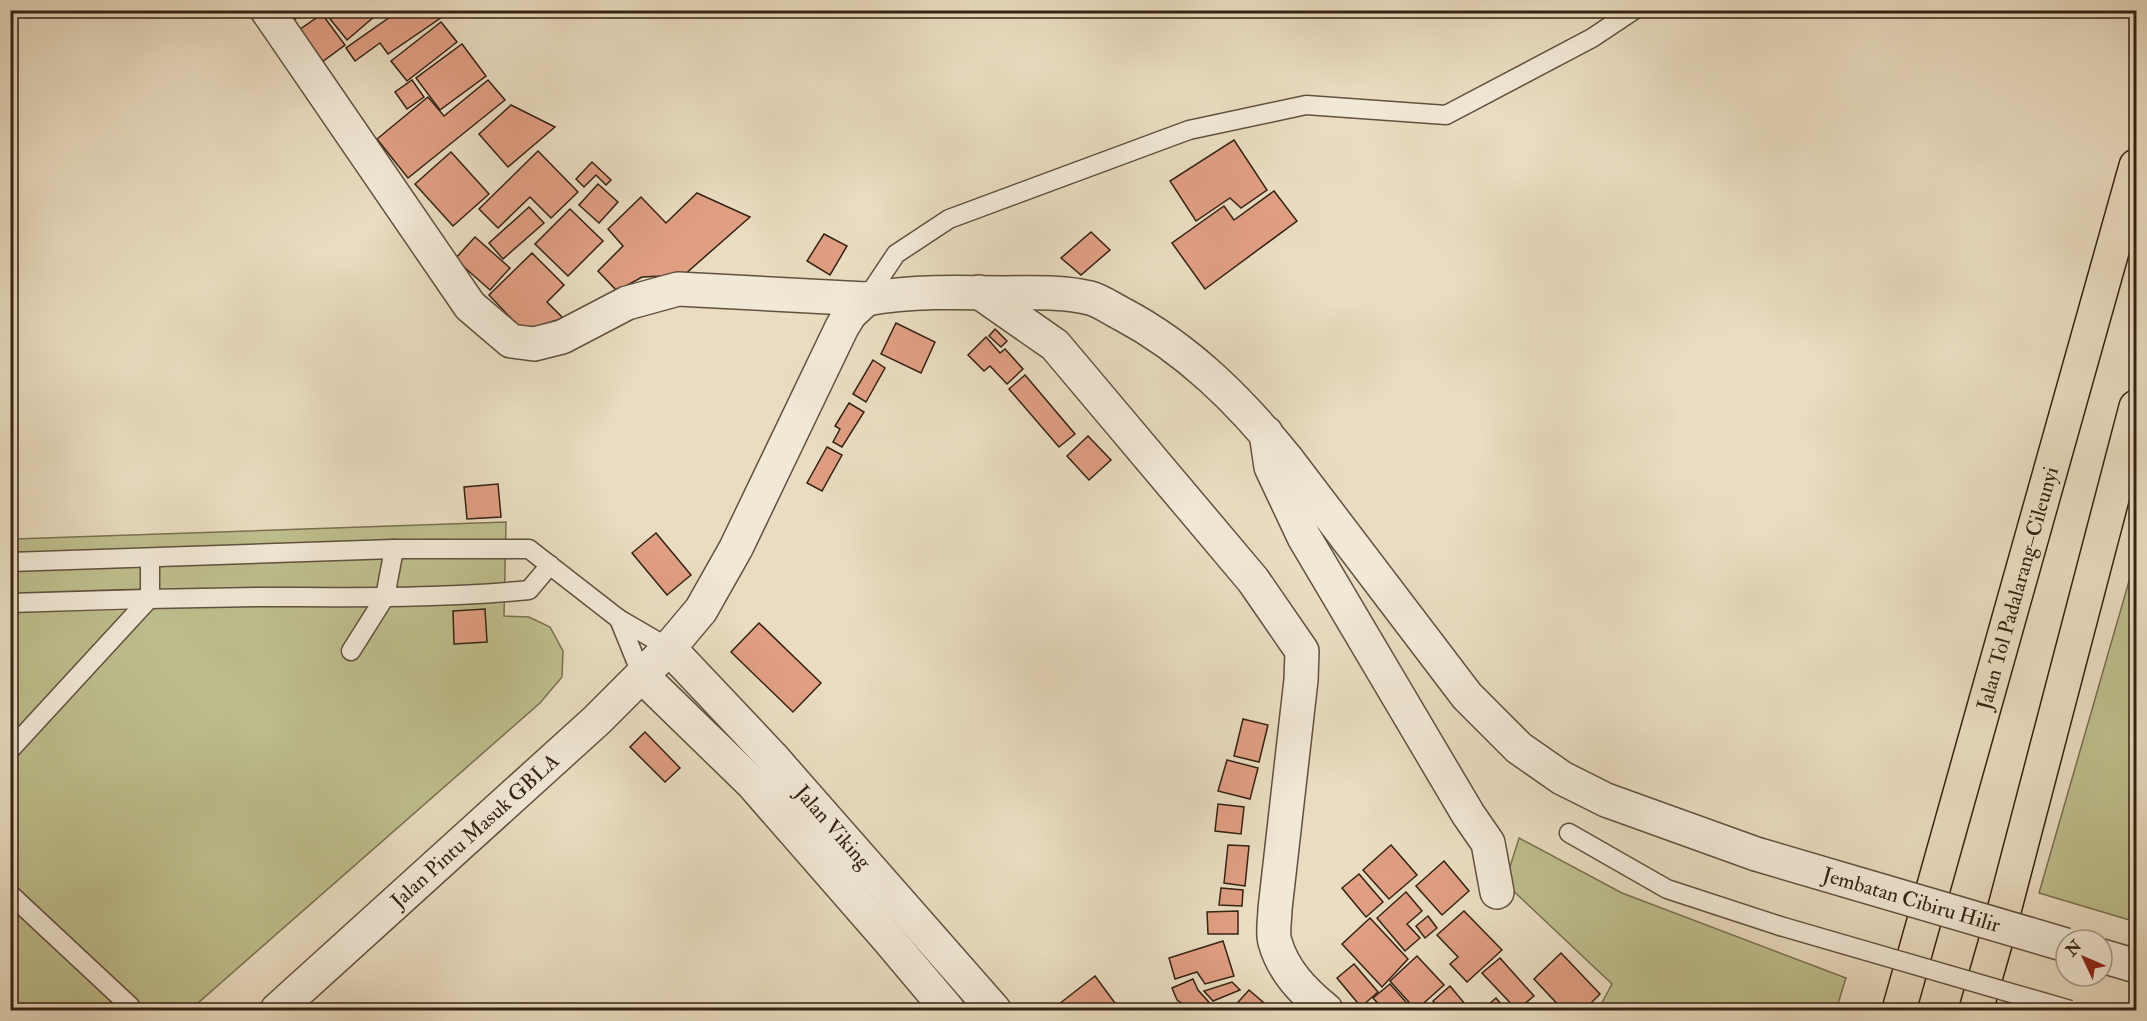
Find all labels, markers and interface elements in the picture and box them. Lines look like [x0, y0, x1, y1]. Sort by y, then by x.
street label: Jalan Tol Padalarang–Cileunyi [1971, 463, 2065, 714]
street label: Jalan Pintu Masuk GBLA [384, 748, 565, 915]
street label: Jalan Viking [788, 779, 878, 875]
street label: Jembatan Cibiru Hilir [1818, 861, 2004, 939]
north arrow [2054, 928, 2114, 988]
text: N [2061, 936, 2087, 961]

